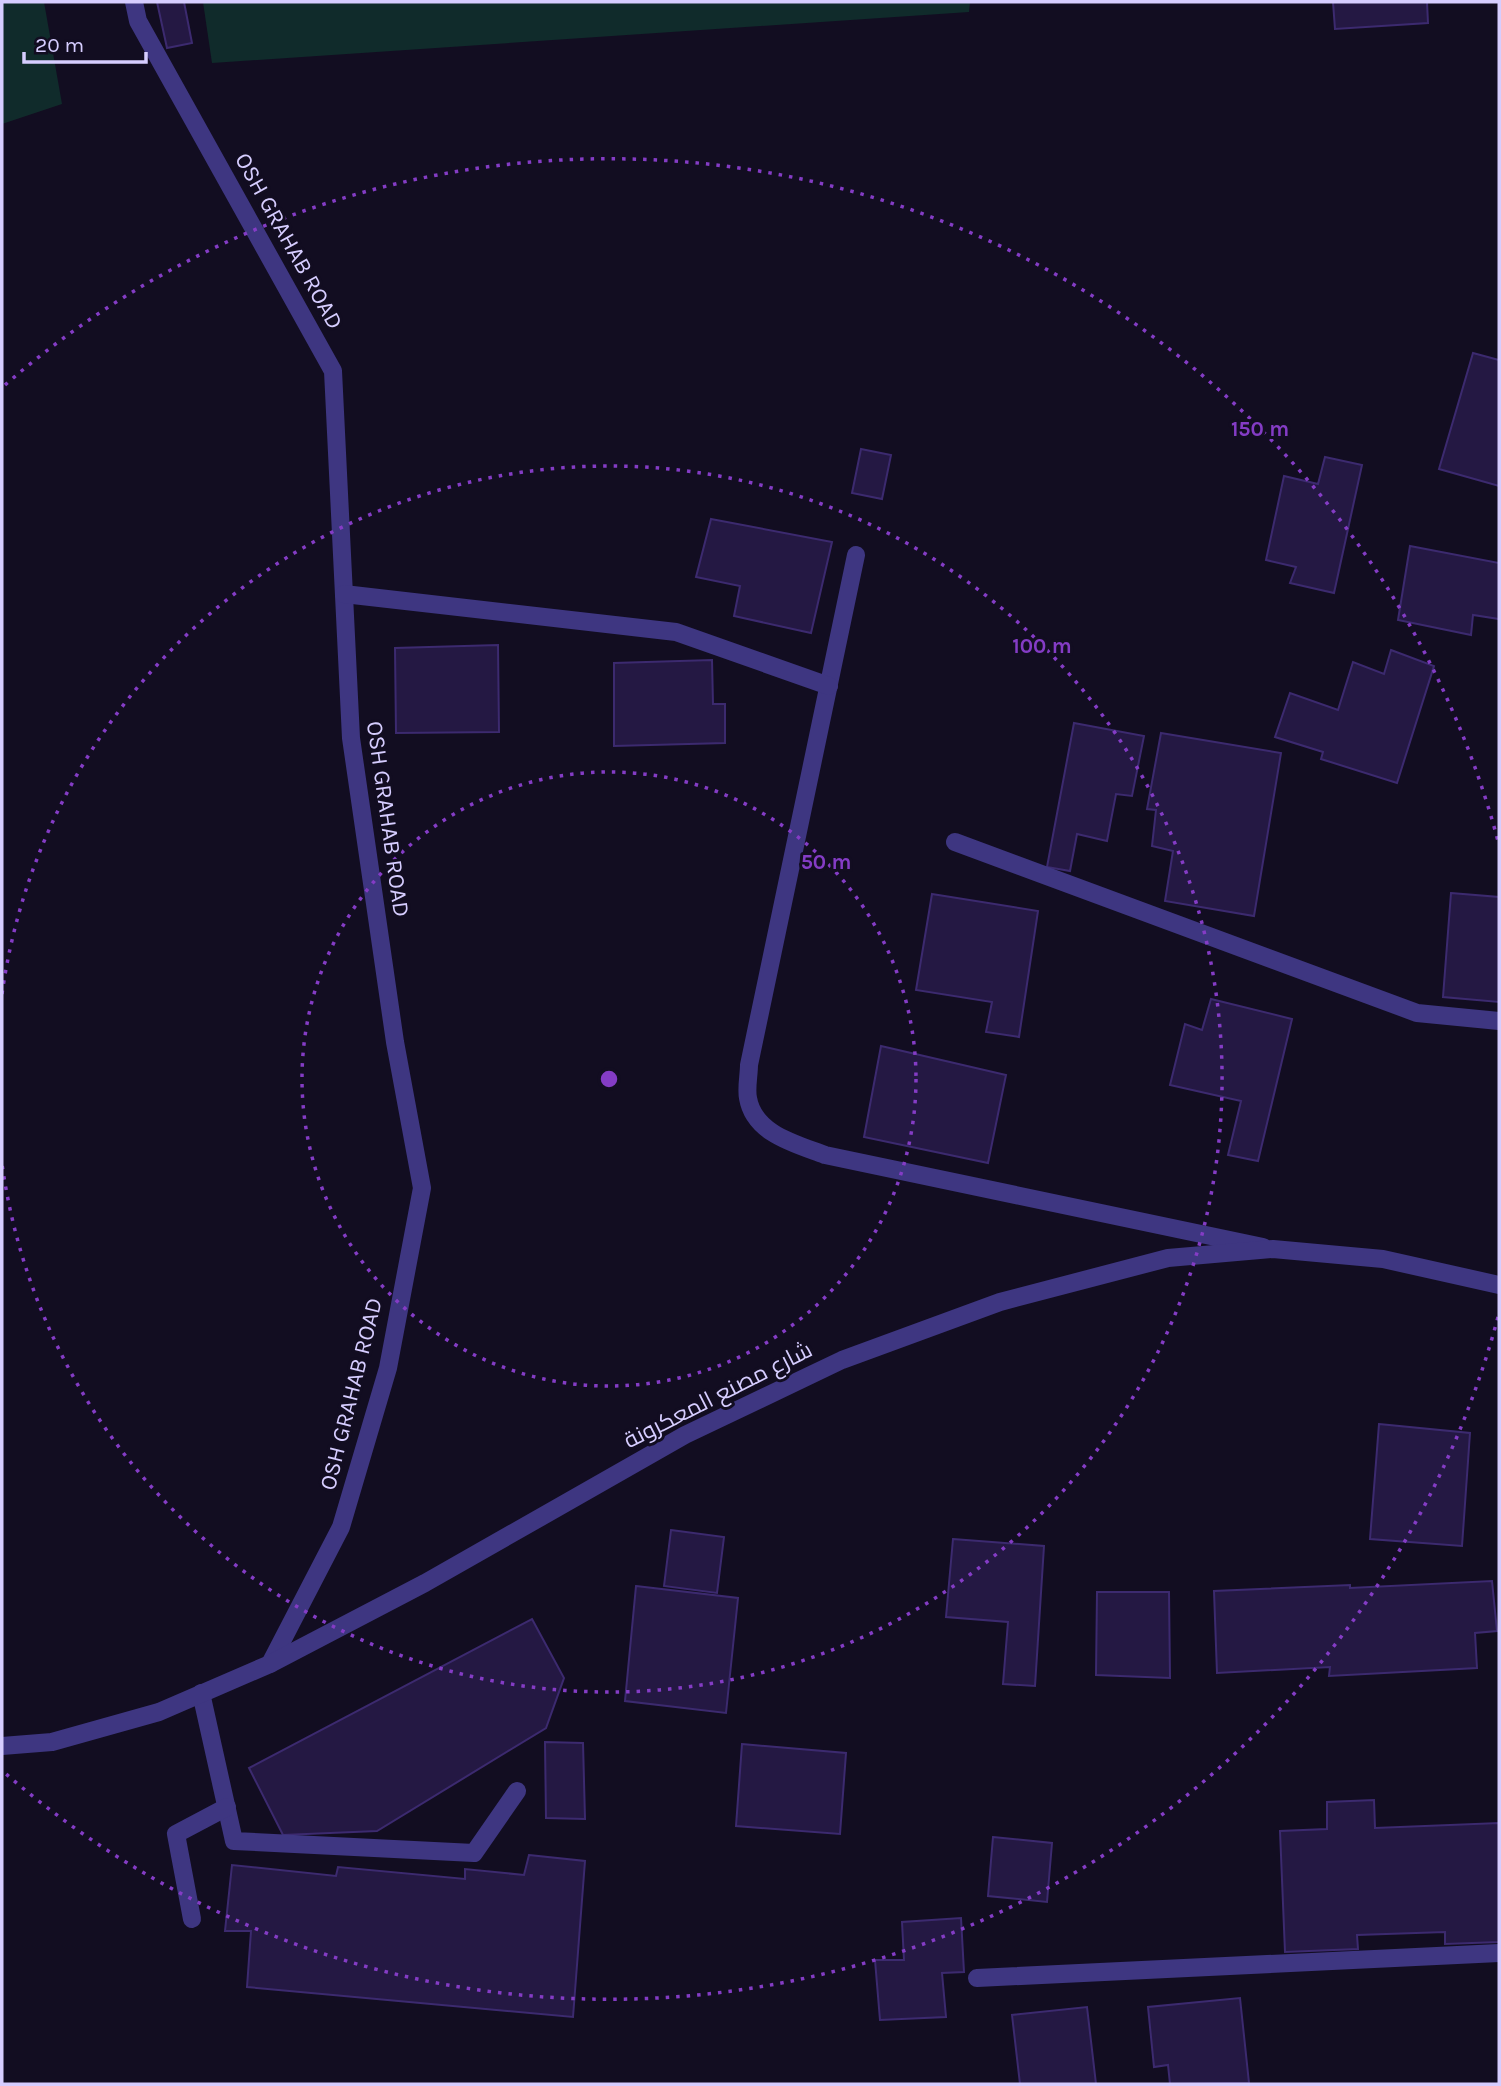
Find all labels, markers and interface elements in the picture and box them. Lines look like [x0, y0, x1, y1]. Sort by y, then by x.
scale bar [24, 21, 147, 65]
text: 20 m [35, 33, 84, 57]
street label: OSH GRAHAB ROAD [229, 148, 349, 334]
text: 150 m [1231, 417, 1289, 441]
text: 100 m [1012, 634, 1072, 658]
street label: OSH GRAHAB ROAD [361, 719, 415, 919]
text: 50 m [801, 850, 851, 874]
centre of rings [597, 1067, 621, 1091]
street label: OSH GRAHAB ROAD [314, 1295, 388, 1493]
street label: شارع مصنع المعكرونة [619, 1336, 818, 1456]

